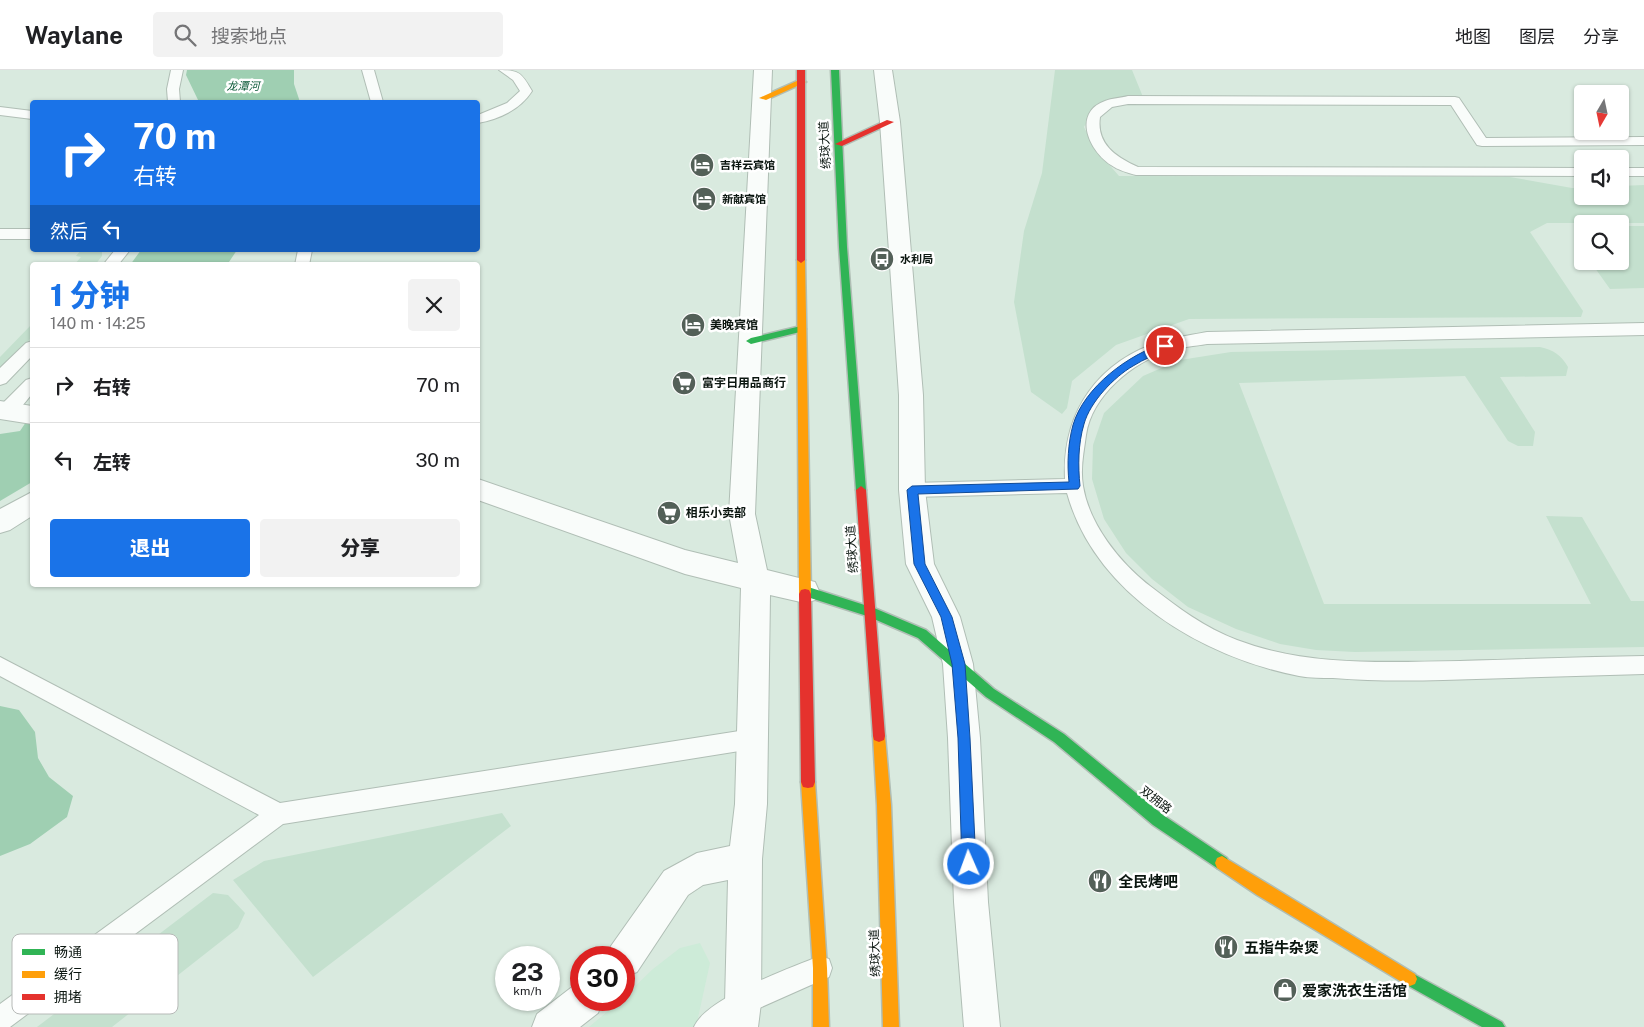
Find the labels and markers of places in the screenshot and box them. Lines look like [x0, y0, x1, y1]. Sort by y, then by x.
hotel icon: 吉祥云宾馆 [689, 152, 715, 178]
place label: 吉祥云宾馆 [720, 159, 775, 171]
hotel icon: 新献宾馆 [691, 186, 717, 212]
place label: 新献宾馆 [722, 193, 766, 205]
bus stop icon: 水利局 [869, 246, 895, 272]
place label: 水利局 [900, 253, 933, 265]
hotel icon: 美晚宾馆 [680, 312, 706, 338]
place label: 美晚宾馆 [710, 318, 758, 332]
pin [1144, 325, 1186, 367]
supermarket icon: 富宇日用品商行 [671, 370, 697, 396]
place label: 富宇日用品商行 [702, 376, 786, 390]
supermarket icon: 相乐小卖部 [656, 500, 682, 526]
place label: 相乐小卖部 [686, 506, 746, 520]
restaurant icon: 全民烤吧 [1087, 868, 1113, 894]
place label: 全民烤吧 [1118, 873, 1178, 890]
restaurant icon: 五指牛杂煲 [1213, 934, 1239, 960]
place label: 五指牛杂煲 [1244, 939, 1319, 956]
shop icon: 爱家洗衣生活馆 [1272, 977, 1298, 1003]
place label: 爱家洗衣生活馆 [1302, 982, 1407, 999]

